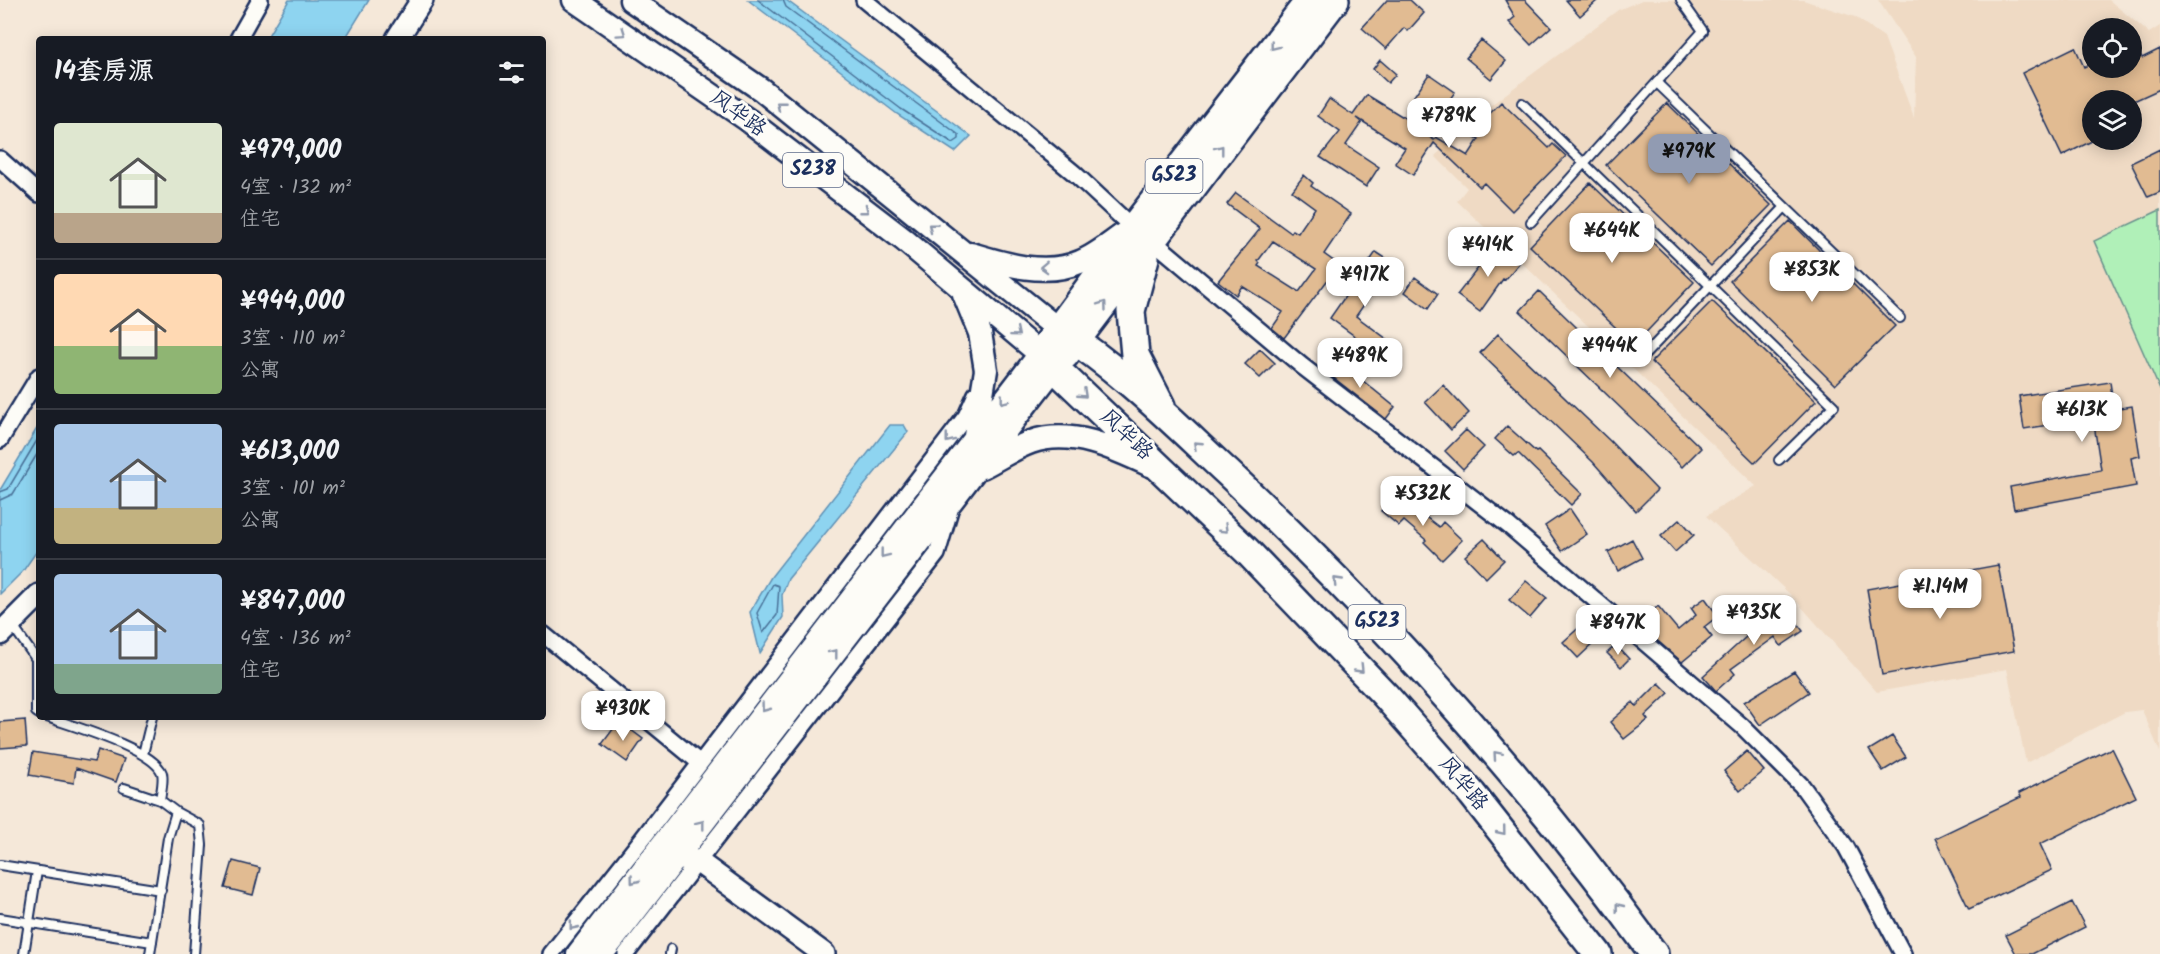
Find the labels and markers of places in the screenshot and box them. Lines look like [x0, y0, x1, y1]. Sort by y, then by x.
pin: ¥789K [1407, 98, 1491, 149]
pin: ¥979K [1647, 134, 1731, 185]
pin: ¥644K [1570, 213, 1654, 264]
pin: ¥414K [1446, 227, 1530, 278]
pin: ¥853K [1770, 252, 1854, 303]
pin: ¥917K [1323, 257, 1407, 308]
pin: ¥944K [1568, 328, 1652, 379]
pin: ¥489K [1318, 338, 1402, 389]
pin: ¥613K [2040, 392, 2124, 443]
pin: ¥532K [1381, 476, 1465, 527]
pin: ¥1.14M [1891, 569, 1989, 620]
pin: ¥935K [1712, 595, 1796, 646]
pin: ¥847K [1576, 605, 1660, 656]
pin: ¥930K [581, 691, 665, 742]

